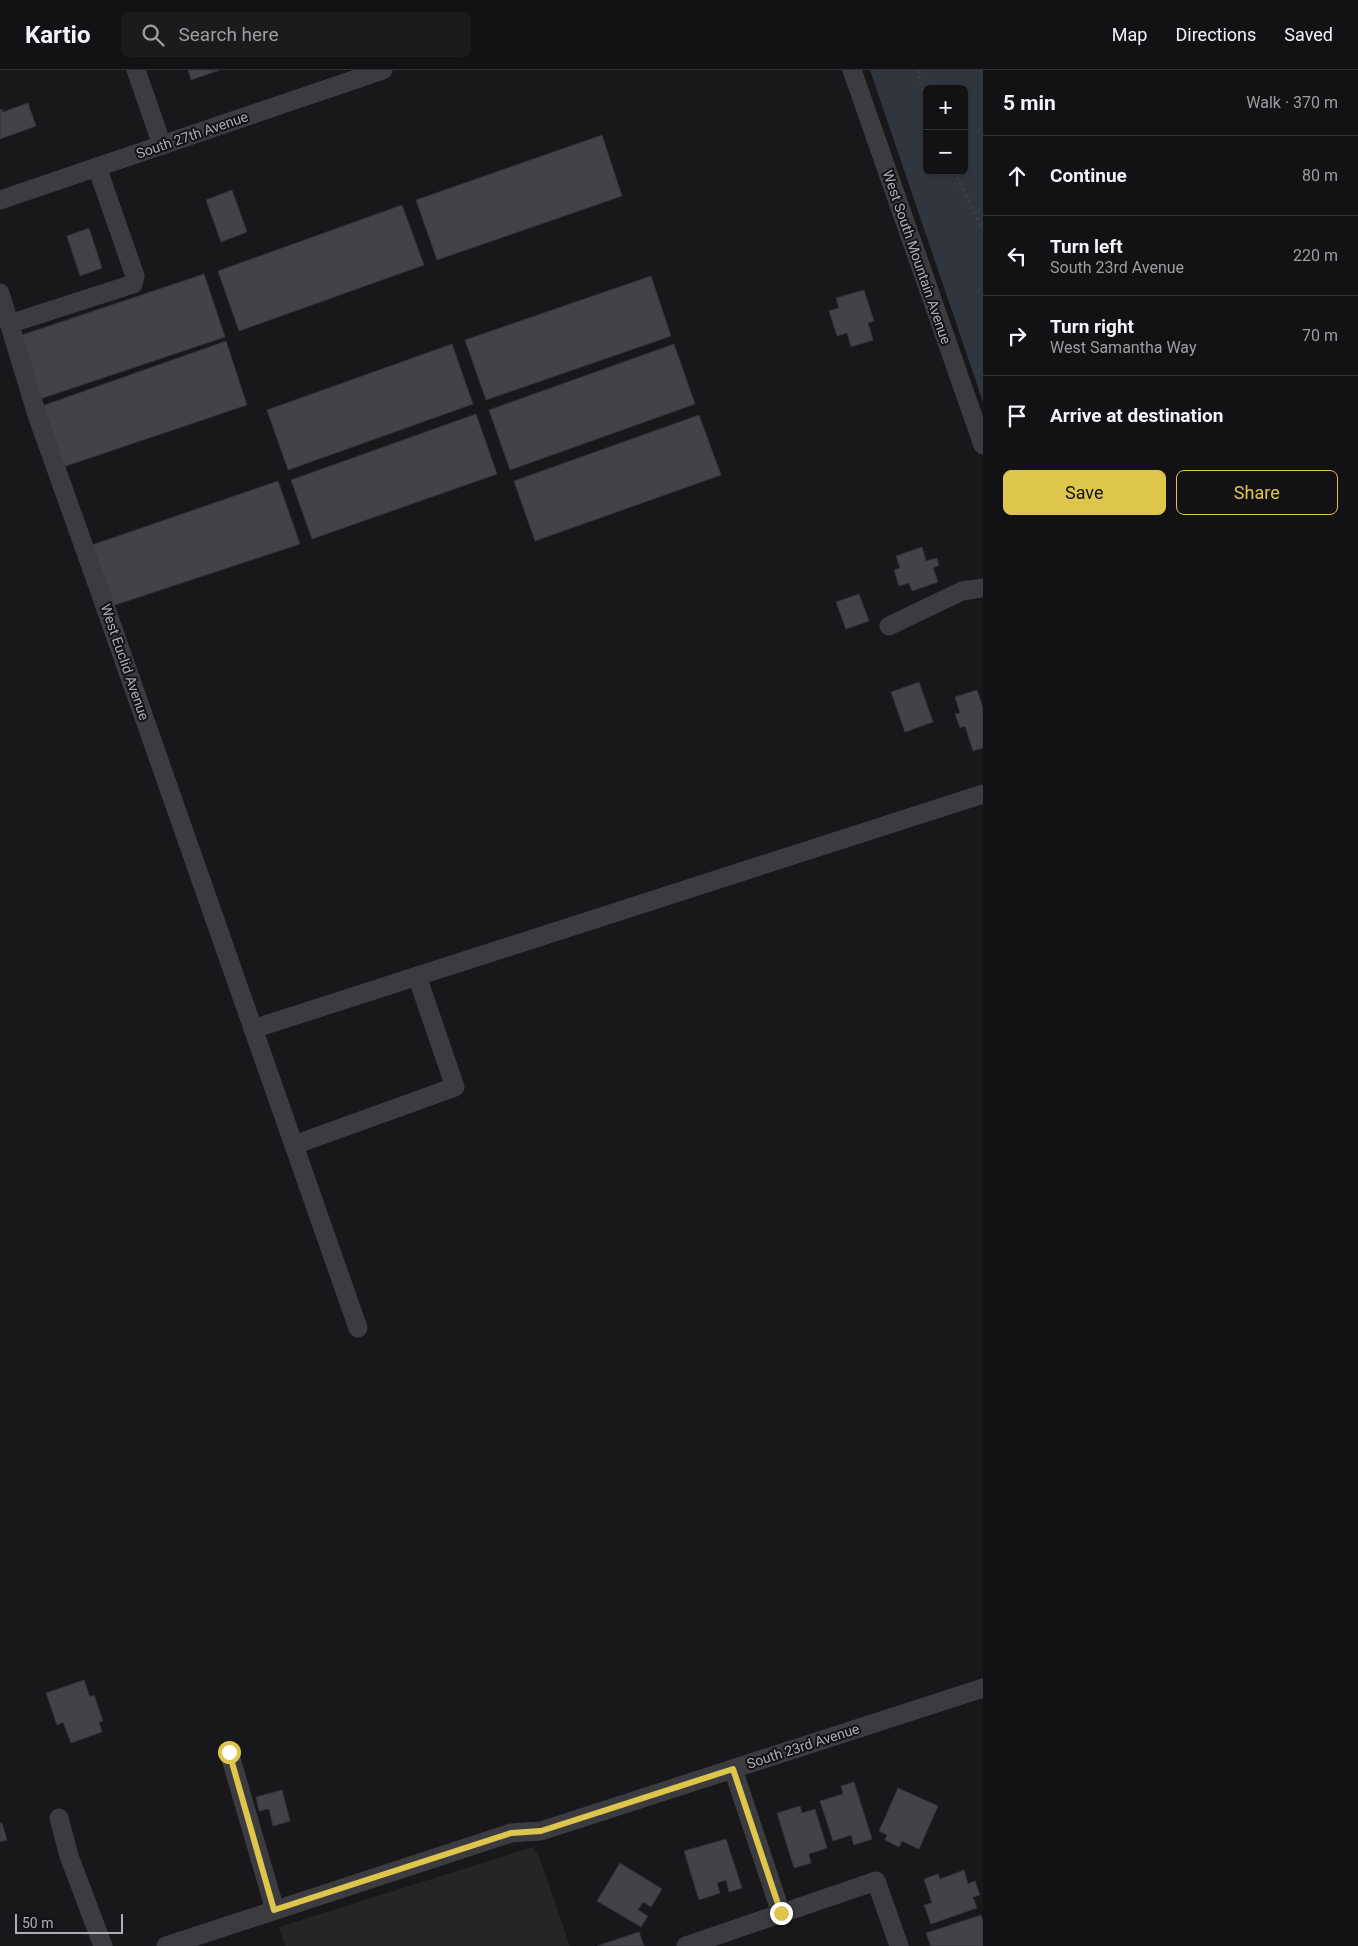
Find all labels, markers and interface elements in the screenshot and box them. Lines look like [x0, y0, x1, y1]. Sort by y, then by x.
search box [121, 12, 471, 57]
text: Kartio [25, 21, 91, 49]
icon: search [139, 21, 167, 49]
text: Search here [179, 23, 278, 46]
text: Map [1112, 24, 1147, 45]
text: Directions [1175, 24, 1256, 45]
text: Saved [1284, 24, 1333, 45]
map controls [923, 85, 968, 175]
button: + [923, 85, 968, 130]
text: 5 min [1003, 91, 1056, 115]
text: Walk · 370 m [1246, 93, 1338, 112]
street label: South 27th Avenue [134, 108, 250, 162]
button: − [923, 130, 968, 175]
icon: ahead [1003, 162, 1031, 190]
text: Continue [1050, 164, 1127, 187]
text: 80 m [1302, 166, 1338, 185]
street label: West South Mountain Avenue [880, 168, 954, 346]
text: Turn left [1050, 235, 1123, 258]
icon: left [1003, 242, 1031, 270]
text: 220 m [1293, 246, 1338, 265]
text: South 23rd Avenue [1050, 258, 1184, 277]
text: Turn right [1050, 315, 1134, 338]
icon: right [1003, 322, 1031, 350]
text: 70 m [1302, 326, 1338, 345]
text: West Samantha Way [1050, 338, 1196, 357]
icon: arrive [1003, 402, 1031, 430]
text: Arrive at destination [1050, 404, 1223, 427]
button: Save [1003, 470, 1166, 515]
button: Share [1176, 470, 1338, 515]
street label: West Euclid Avenue [98, 602, 152, 722]
street label: South 23rd Avenue [745, 1720, 861, 1772]
route start [218, 1741, 241, 1764]
route end [770, 1902, 793, 1925]
scale bar [15, 1911, 122, 1934]
text: 50 m [22, 1915, 54, 1931]

